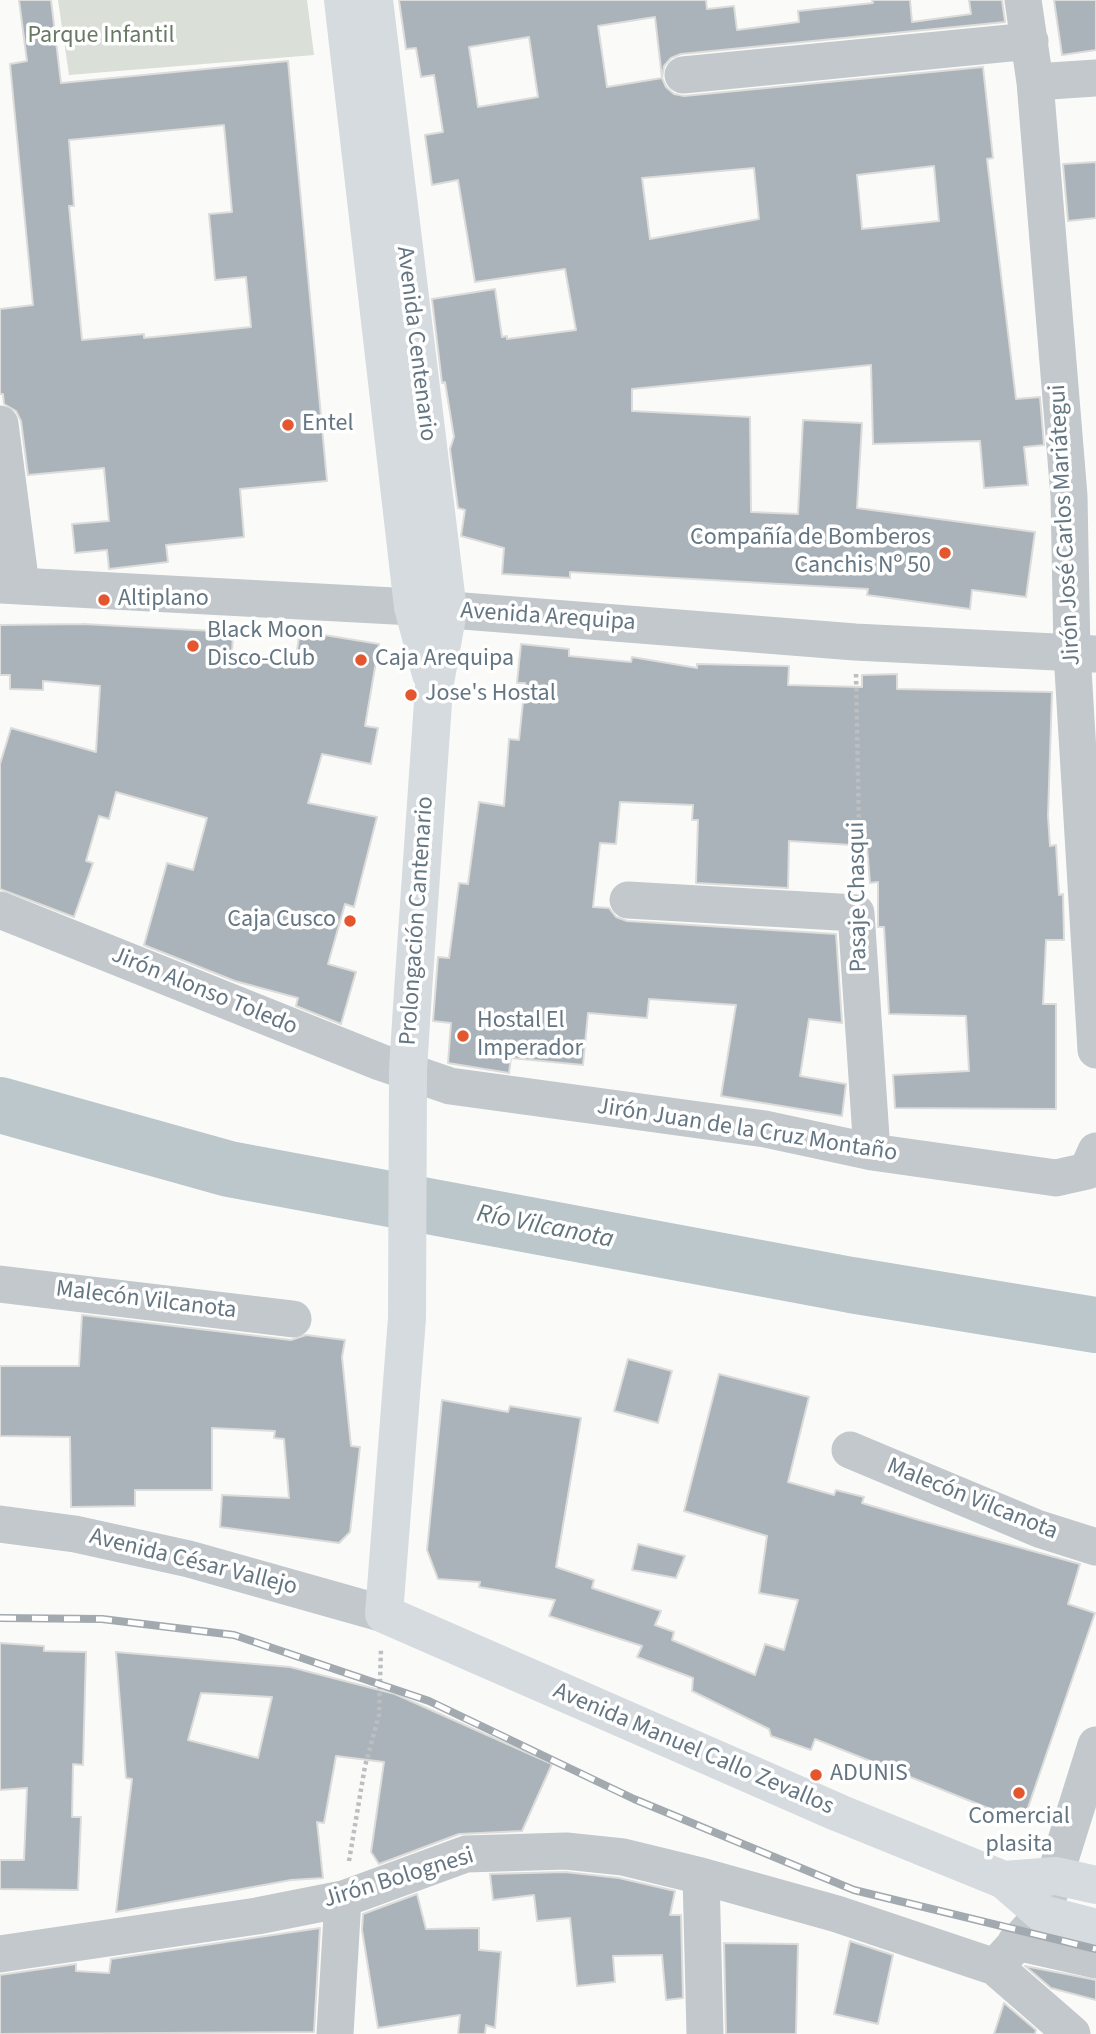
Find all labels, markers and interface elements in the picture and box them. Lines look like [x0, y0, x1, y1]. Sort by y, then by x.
park label: Parque Infantil [27, 23, 175, 51]
street label: Avenida Centenario [389, 245, 441, 443]
street label: Jirón José Carlos Mariátegui [1044, 384, 1088, 666]
place label: Entel [302, 411, 354, 439]
marker: Entel [280, 417, 296, 433]
place label: Compañía de Bomberos Canchis Nº 50 [690, 525, 931, 581]
marker: Compañía de Bomberos Canchis Nº 50 [937, 545, 953, 561]
place label: Altiplano [118, 586, 209, 614]
marker: Altiplano [96, 592, 112, 608]
street label: Avenida Arequipa [459, 598, 637, 638]
place label: Black Moon Disco-Club [207, 618, 324, 674]
marker: Black Moon Disco-Club [185, 638, 201, 654]
place label: Caja Arequipa [375, 646, 514, 674]
marker: Caja Arequipa [353, 652, 369, 668]
place label: Jose's Hostal [425, 681, 556, 709]
marker: Jose's Hostal [403, 687, 419, 703]
street label: Prolongación Cantenario [395, 795, 441, 1047]
street label: Pasaje Chasqui [843, 821, 875, 973]
place label: Caja Cusco [227, 907, 336, 935]
marker: Caja Cusco [342, 913, 358, 929]
street label: Jirón Alonso Toledo [107, 942, 301, 1042]
place label: Hostal El Imperador [477, 1008, 583, 1064]
marker: Hostal El Imperador [455, 1028, 471, 1044]
street label: Jirón Juan de la Cruz Montaño [595, 1093, 899, 1169]
water label: Río Vilcanota [474, 1199, 616, 1257]
street label: Malecón Vilcanota [54, 1276, 238, 1326]
street label: Malecón Vilcanota [882, 1453, 1062, 1547]
street label: Avenida César Vallejo [86, 1523, 300, 1603]
street label: Avenida Manuel Callo Zevallos [548, 1678, 838, 1822]
place label: ADUNIS [830, 1761, 908, 1789]
marker: ADUNIS [808, 1767, 824, 1783]
marker: Comercial plasita [1011, 1785, 1027, 1801]
place label: Comercial plasita [968, 1804, 1070, 1860]
street label: Jirón Bolognesi [320, 1842, 478, 1916]

